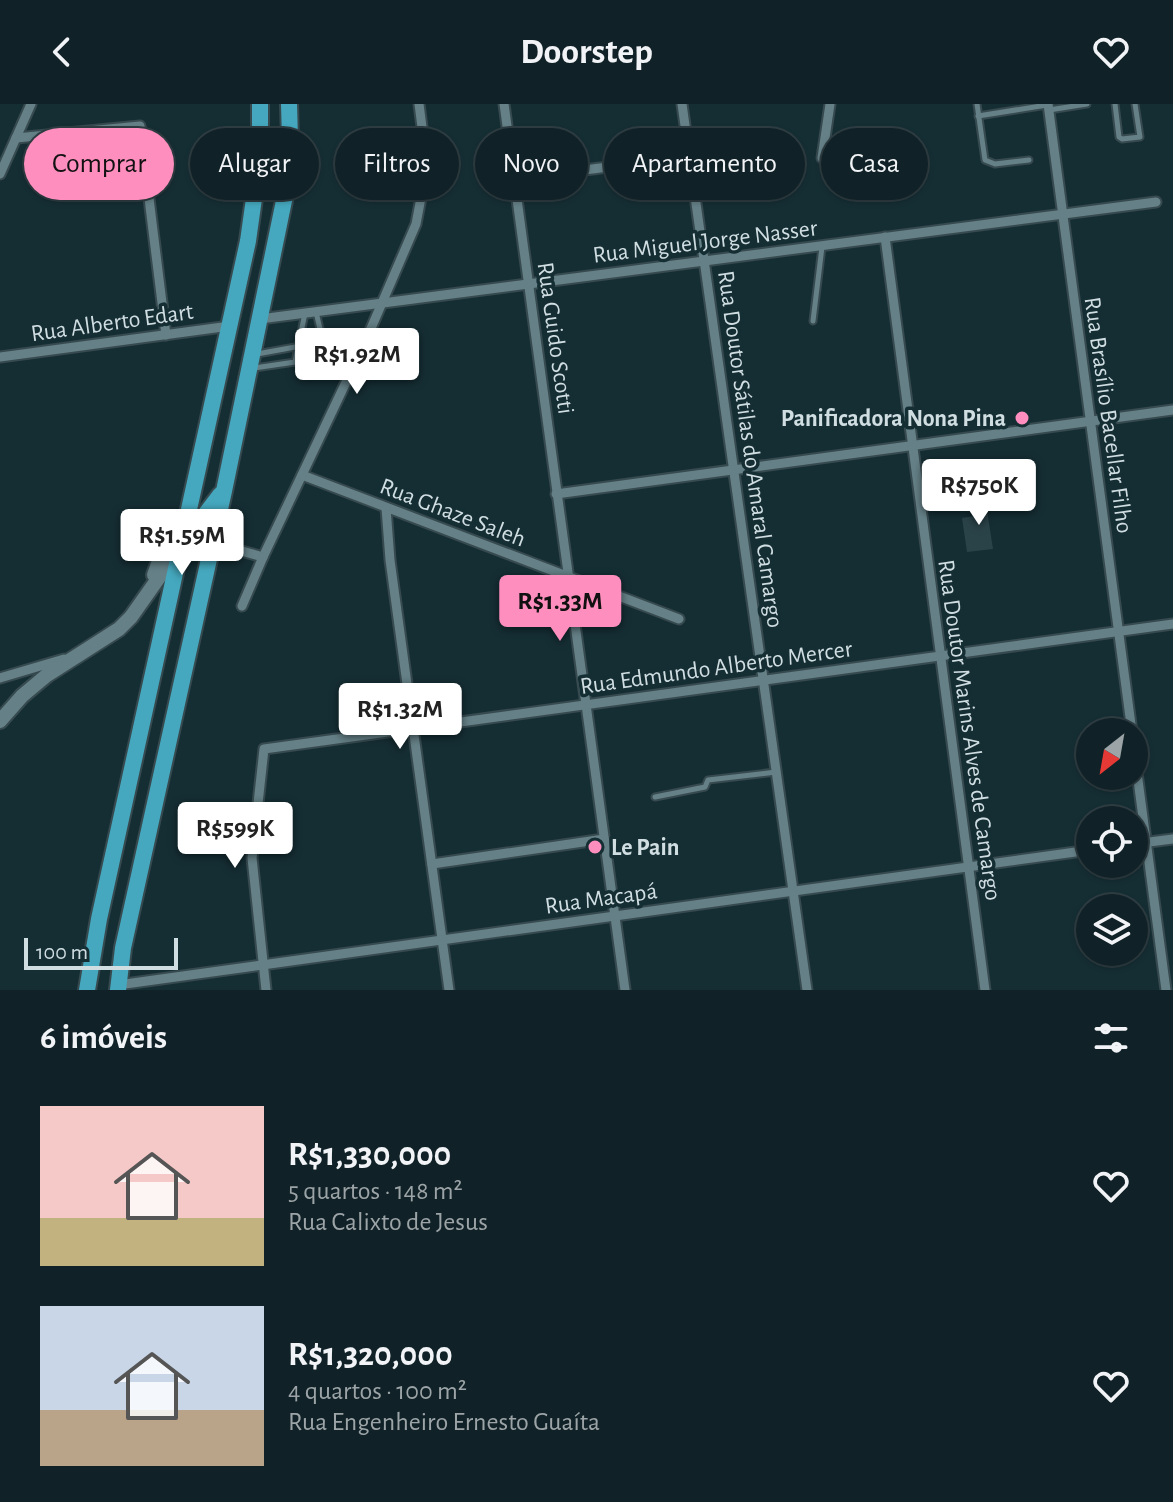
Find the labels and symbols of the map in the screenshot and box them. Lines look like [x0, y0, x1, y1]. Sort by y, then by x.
street label: Rua Miguel Jorge Nasser [591, 216, 819, 268]
street label: Rua Guido Scotti [532, 261, 578, 416]
street label: Rua Doutor Sátilas do Amaral Camargo [713, 269, 787, 629]
street label: Rua Brasílio Bacellar Filho [1080, 295, 1136, 535]
street label: Rua Alberto Edart [29, 300, 195, 346]
pin: R$1.92M [283, 328, 431, 396]
place label: Panificadora Nona Pina [781, 407, 1006, 431]
marker: Panificadora Nona Pina [1013, 409, 1031, 427]
pin: R$750K [914, 459, 1044, 527]
street label: Rua Ghaze Saleh [377, 474, 529, 552]
pin: R$1.59M [108, 509, 256, 577]
street label: Rua Doutor Marins Alves de Camargo [933, 558, 1005, 902]
pin: R$1.33M [486, 575, 634, 643]
street label: Rua Edmundo Alberto Mercer [579, 637, 854, 699]
pin: R$1.32M [326, 683, 474, 751]
north arrow [1076, 718, 1148, 790]
pin: R$599K [170, 802, 300, 870]
place label: Le Pain [611, 836, 679, 860]
marker: Le Pain [586, 838, 604, 856]
street label: Rua Macapá [543, 879, 659, 919]
scale bar [24, 934, 178, 970]

